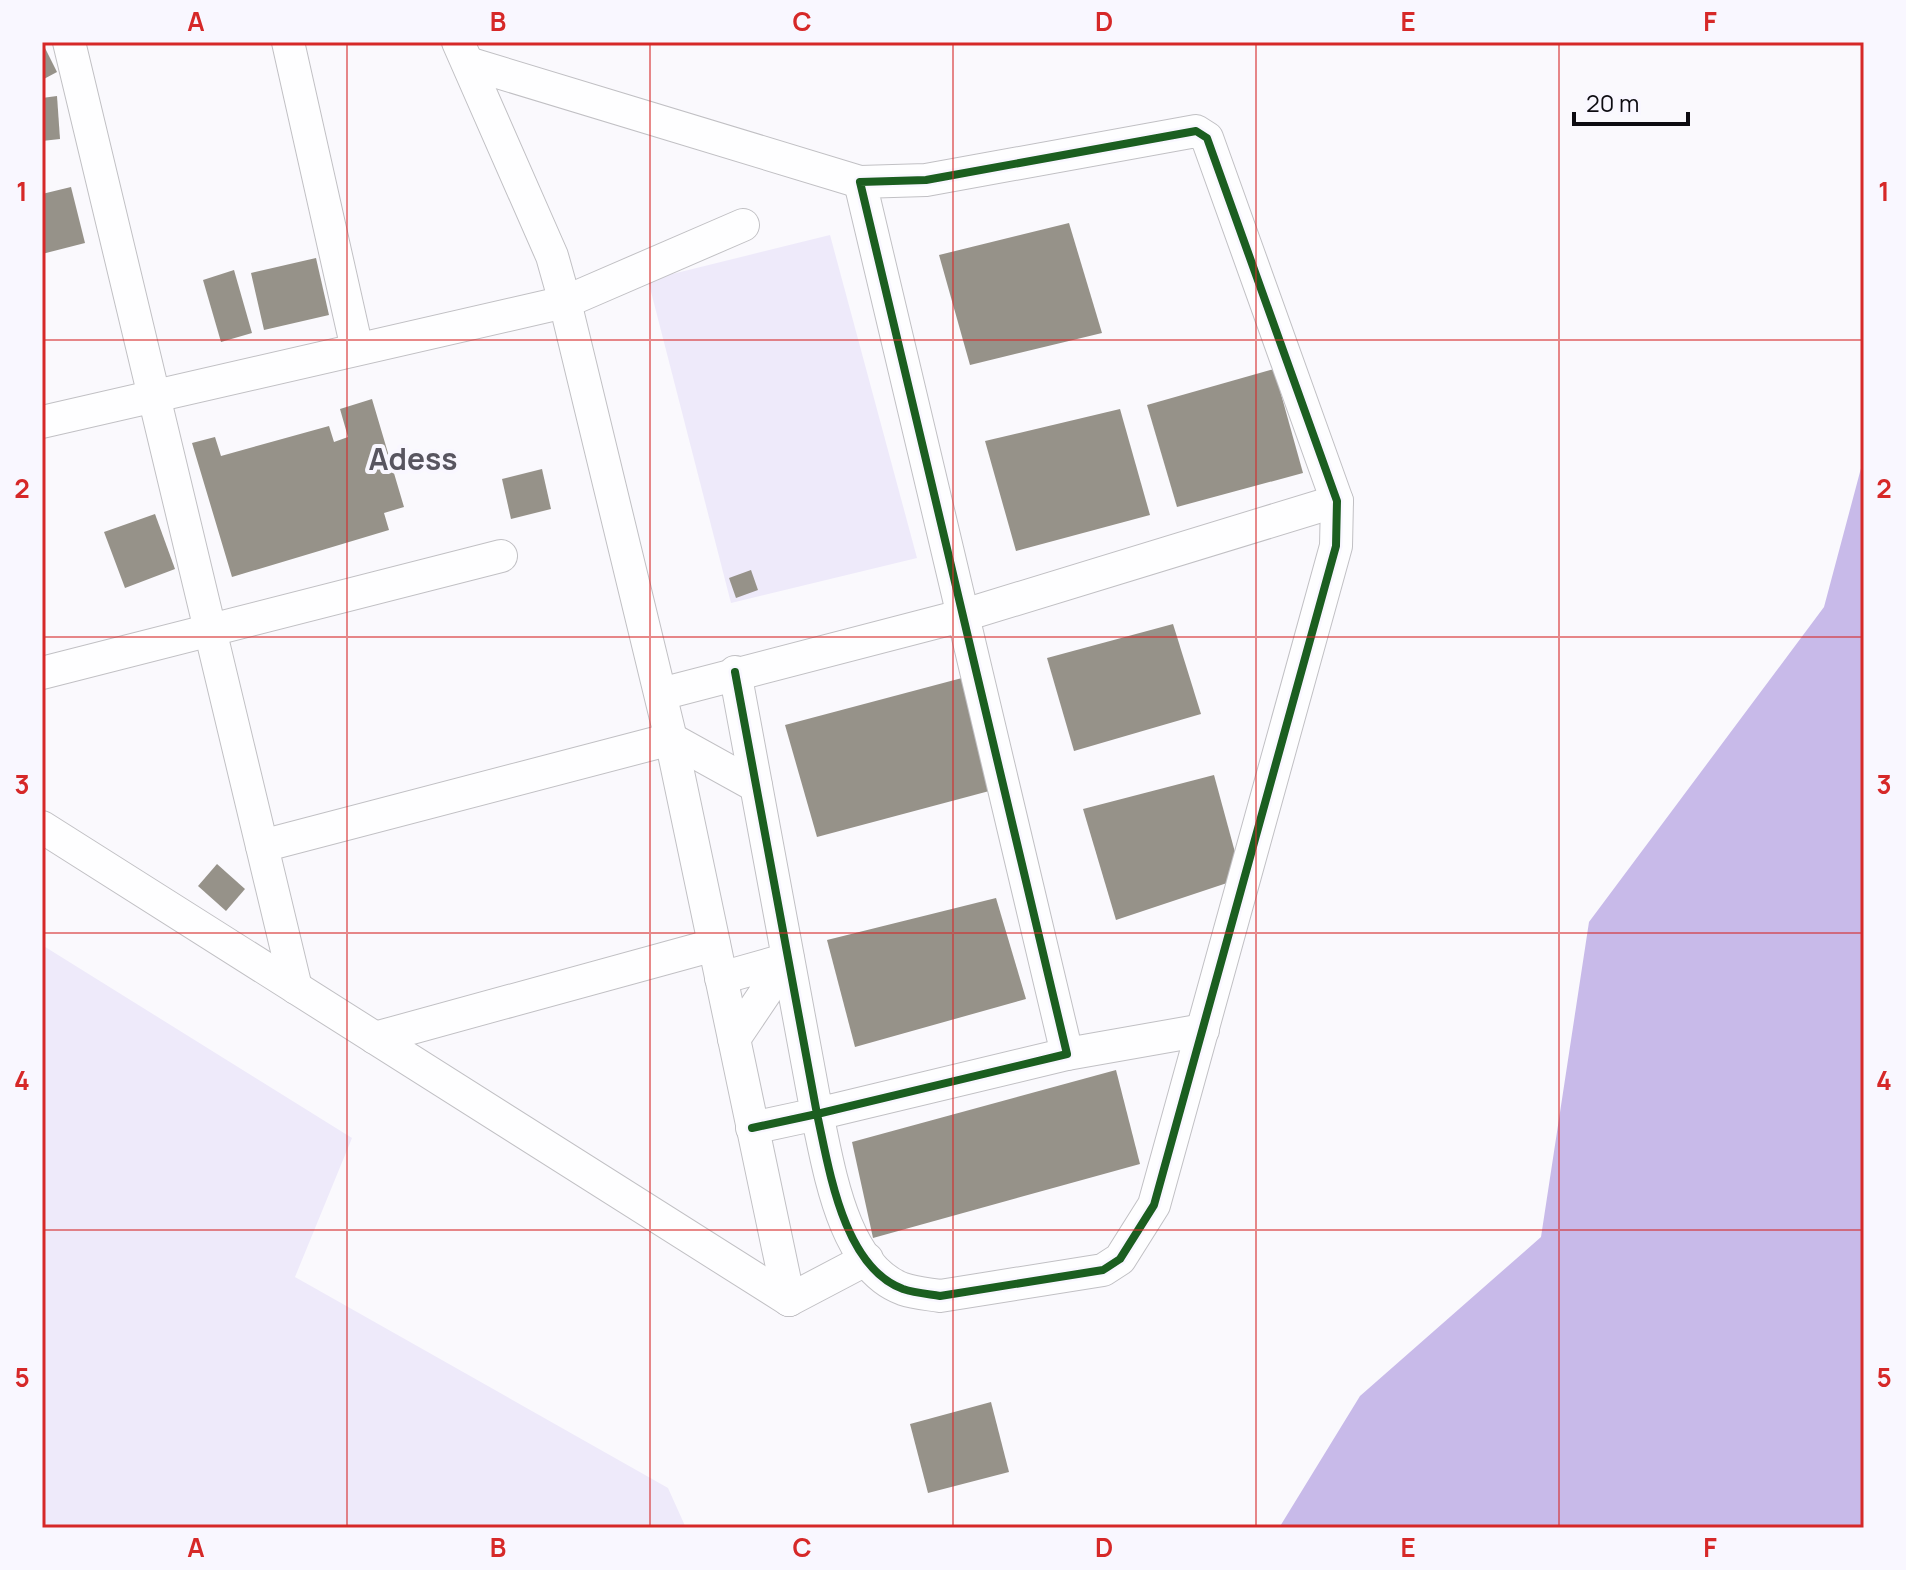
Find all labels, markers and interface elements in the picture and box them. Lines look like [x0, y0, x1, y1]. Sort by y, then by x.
text: A [187, 3, 205, 39]
text: B [490, 3, 506, 39]
text: C [792, 3, 812, 39]
text: D [1095, 3, 1113, 39]
text: E [1400, 3, 1416, 39]
text: F [1703, 3, 1717, 39]
scale bar [1574, 76, 1688, 126]
text: 20 m [1586, 86, 1639, 119]
text: 1 [16, 173, 28, 209]
text: 1 [1878, 173, 1890, 209]
district label: Adess [368, 438, 458, 479]
text: 2 [14, 470, 30, 506]
text: 2 [1876, 470, 1892, 506]
text: 3 [14, 766, 30, 802]
text: 3 [1876, 766, 1892, 802]
text: 4 [14, 1062, 30, 1098]
text: 4 [1876, 1062, 1892, 1098]
text: 5 [14, 1359, 30, 1395]
text: 5 [1876, 1359, 1892, 1395]
text: A [187, 1529, 205, 1565]
text: B [490, 1529, 506, 1565]
text: C [792, 1529, 812, 1565]
text: D [1095, 1529, 1113, 1565]
text: E [1400, 1529, 1416, 1565]
text: F [1703, 1529, 1717, 1565]

